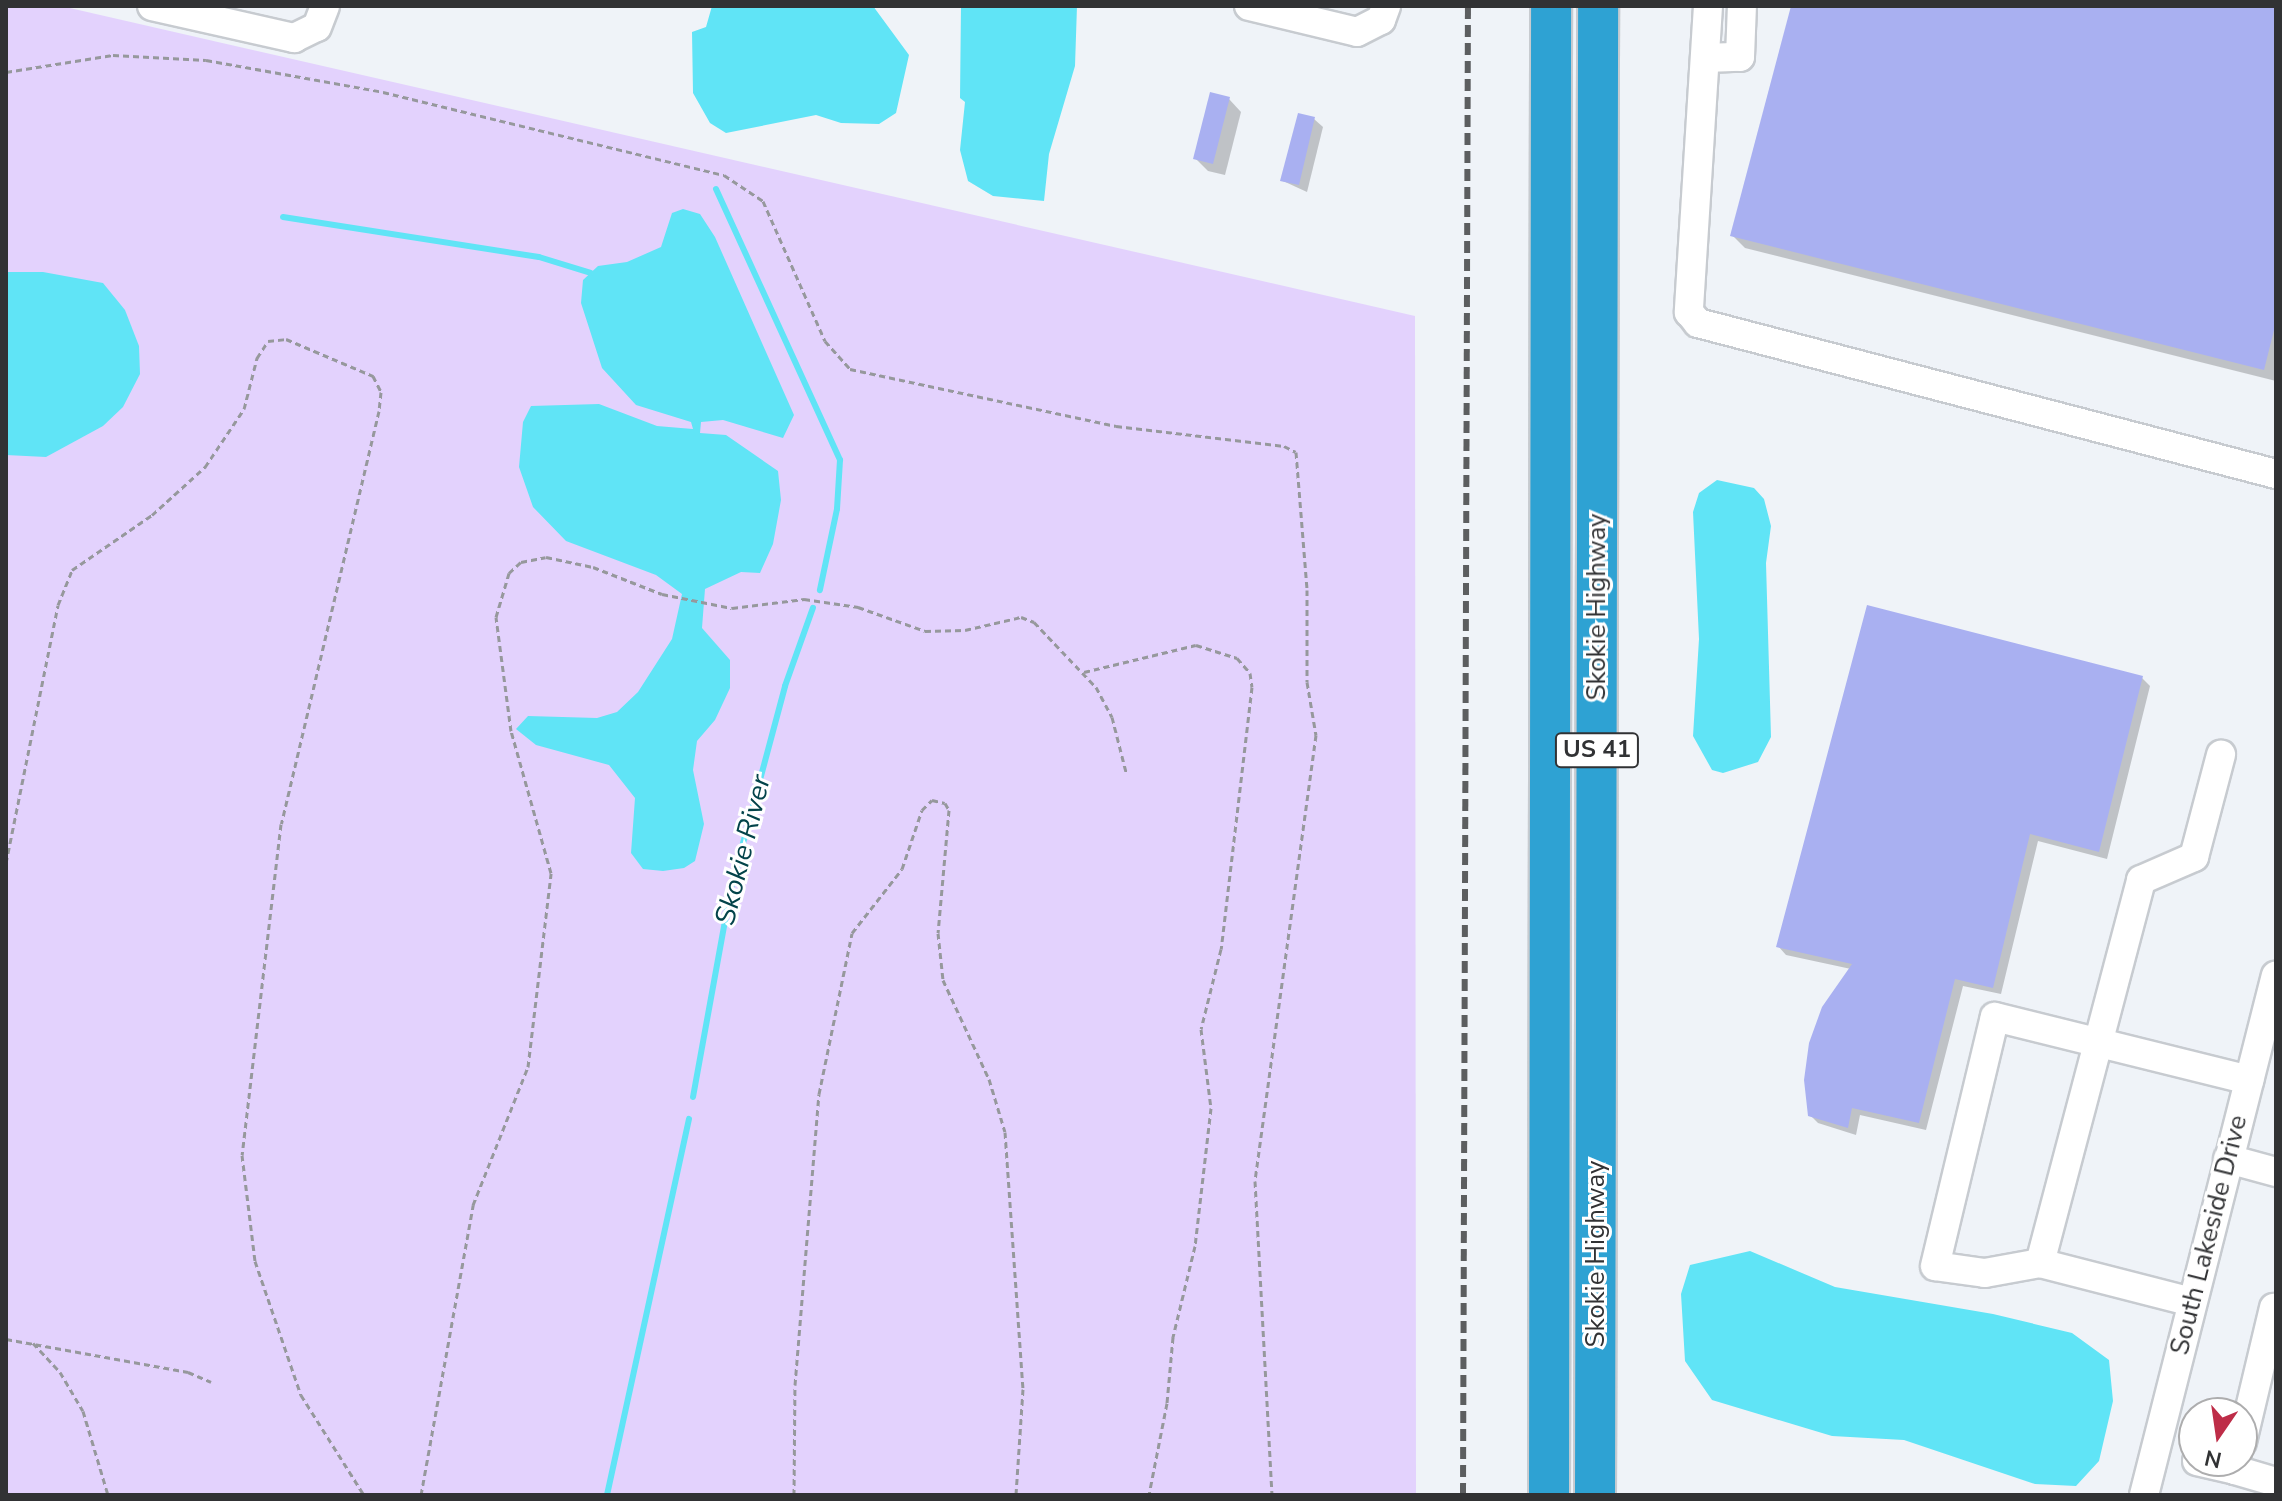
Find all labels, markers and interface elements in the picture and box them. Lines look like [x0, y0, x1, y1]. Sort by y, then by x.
street label: Skokie Highway [1581, 514, 1613, 700]
road number: US 41 [1553, 730, 1641, 770]
water label: Skokie River [708, 772, 778, 928]
street label: South Lakeside Drive [2164, 1112, 2254, 1358]
street label: Skokie Highway [1580, 1161, 1612, 1347]
north arrow [2178, 1397, 2258, 1477]
text: N [2202, 1442, 2224, 1475]

